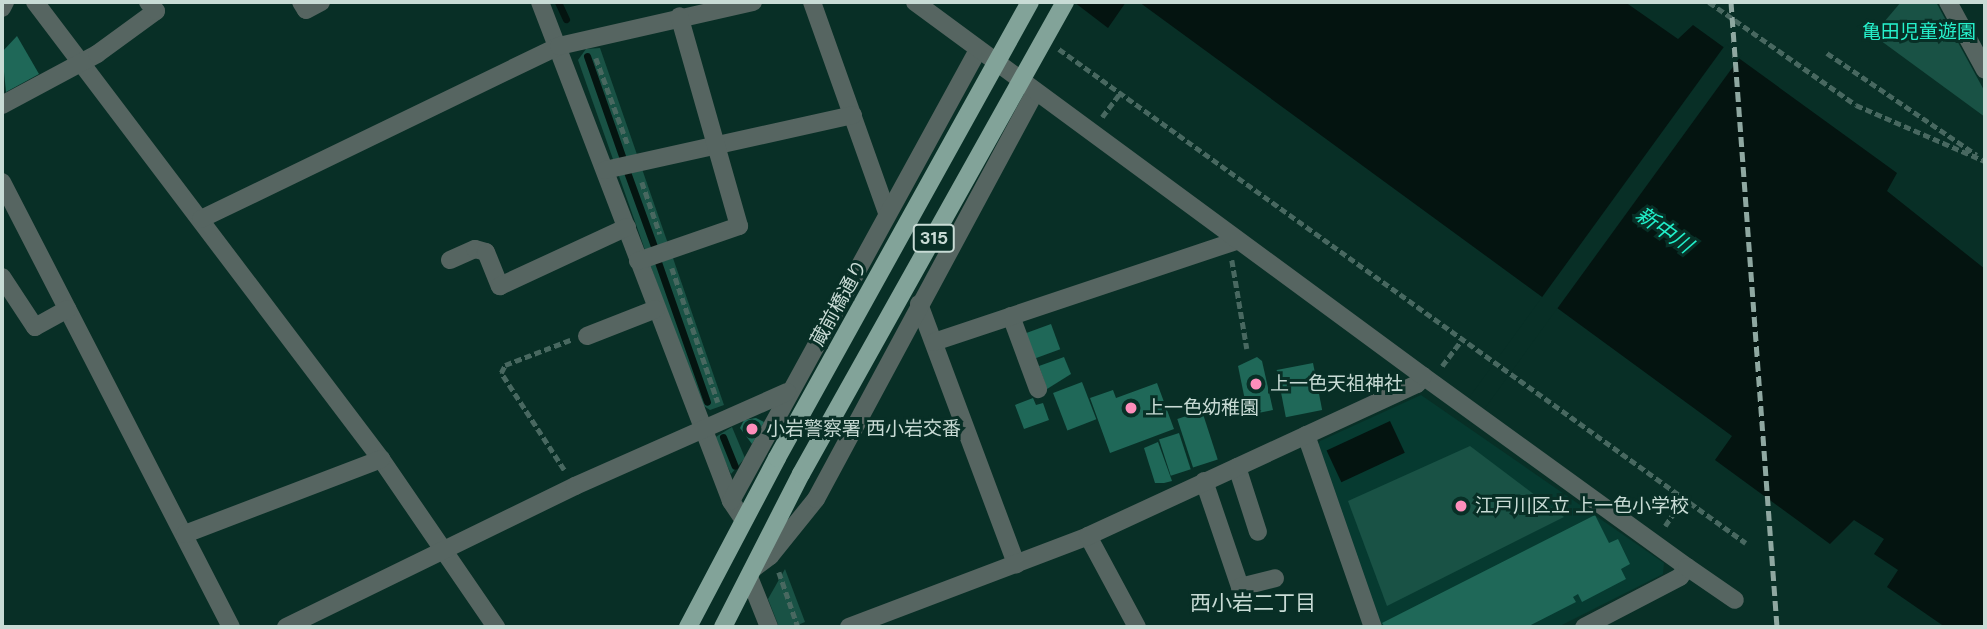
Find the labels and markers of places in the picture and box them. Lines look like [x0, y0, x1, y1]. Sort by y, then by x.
place label: 上一色天祖神社 [1270, 373, 1403, 395]
marker: 上一色天祖神社 [1248, 376, 1264, 392]
place label: 上一色幼稚園 [1145, 397, 1259, 419]
marker: 上一色幼稚園 [1123, 400, 1139, 416]
place label: 小岩警察署 西小岩交番 [766, 418, 961, 440]
marker: 小岩警察署 西小岩交番 [744, 421, 760, 437]
place label: 江戸川区立 上一色小学校 [1475, 495, 1689, 517]
marker: 江戸川区立 上一色小学校 [1453, 498, 1469, 514]

